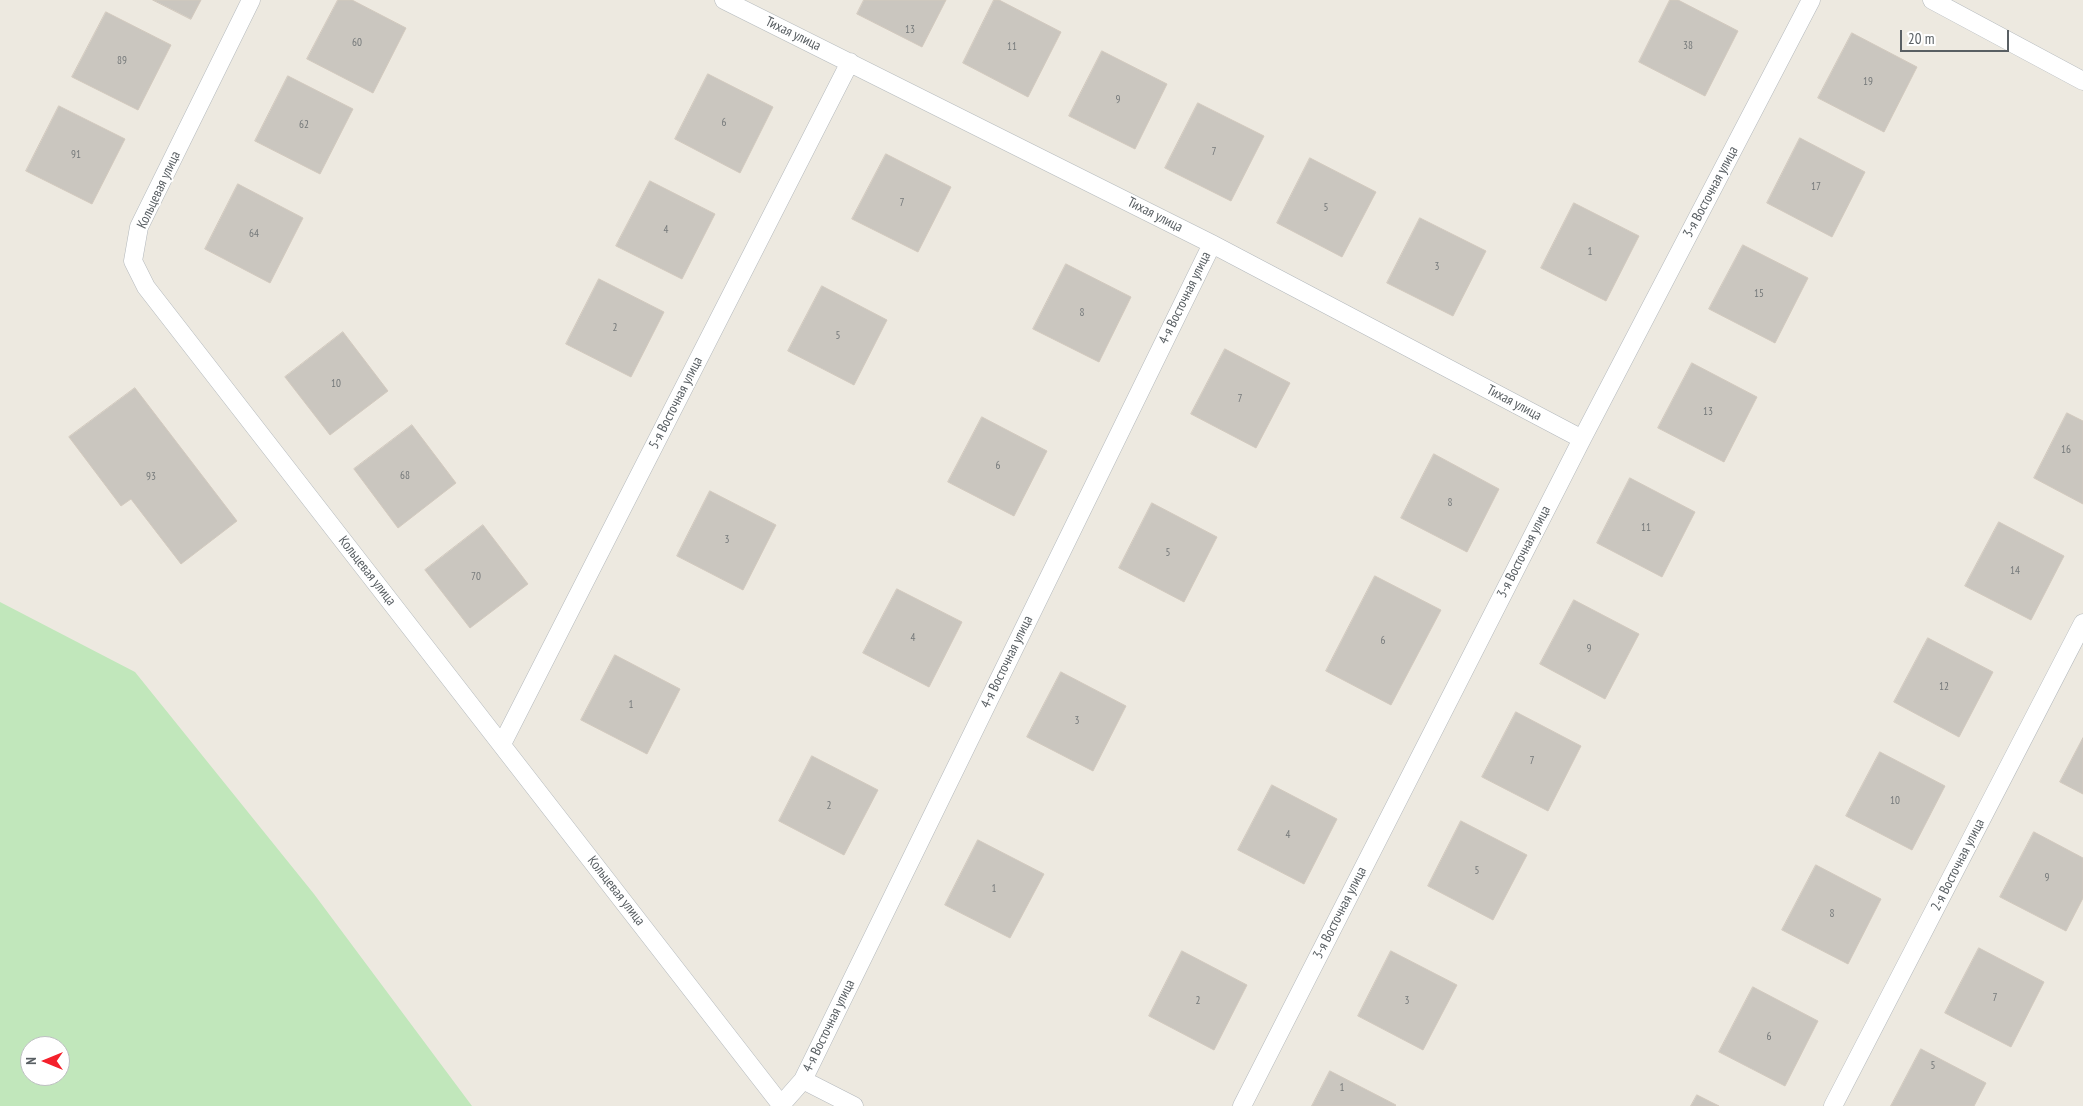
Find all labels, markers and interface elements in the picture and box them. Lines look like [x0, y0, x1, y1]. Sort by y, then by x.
street label: Тихая улица [763, 13, 823, 55]
scale bar [1903, 20, 2012, 52]
house number: 13 [905, 23, 915, 37]
text: 20 m [1908, 29, 1934, 48]
house number: 60 [352, 36, 362, 50]
house number: 38 [1683, 39, 1693, 53]
house number: 11 [1007, 40, 1017, 54]
house number: 89 [117, 54, 127, 68]
house number: 19 [1863, 75, 1873, 89]
house number: 9 [1116, 93, 1120, 107]
house number: 6 [722, 116, 726, 130]
house number: 62 [299, 118, 309, 132]
street label: 3-я Восточная улица [1680, 144, 1742, 240]
house number: 7 [1212, 145, 1216, 159]
house number: 91 [71, 148, 81, 162]
street label: Кольцевая улица [134, 149, 184, 231]
house number: 17 [1811, 180, 1821, 194]
street label: Тихая улица [1125, 194, 1185, 236]
house number: 7 [900, 196, 904, 210]
house number: 5 [1324, 201, 1328, 215]
house number: 4 [664, 223, 668, 237]
house number: 64 [249, 227, 259, 241]
house number: 1 [1588, 245, 1592, 259]
street label: 4-я Восточная улица [1155, 249, 1215, 347]
house number: 3 [1435, 260, 1439, 274]
house number: 15 [1754, 287, 1764, 301]
house number: 8 [1080, 306, 1084, 320]
house number: 2 [613, 321, 617, 335]
house number: 5 [836, 329, 840, 343]
street label: 5-я Восточная улица [646, 354, 706, 452]
house number: 10 [331, 377, 341, 391]
street label: Тихая улица [1484, 382, 1544, 424]
house number: 7 [1238, 392, 1242, 406]
house number: 13 [1703, 405, 1713, 419]
house number: 16 [2061, 443, 2071, 457]
house number: 6 [996, 459, 1000, 473]
house number: 68 [400, 469, 410, 483]
house number: 93 [146, 470, 156, 484]
house number: 8 [1448, 496, 1452, 510]
street label: 3-я Восточная улица [1494, 503, 1554, 601]
house number: 11 [1641, 521, 1651, 535]
street label: Кольцевая улица [335, 533, 399, 609]
house number: 3 [725, 533, 729, 547]
house number: 5 [1166, 546, 1170, 560]
house number: 14 [2010, 564, 2020, 578]
house number: 70 [471, 570, 481, 584]
street label: 4-я Восточная улица [977, 613, 1037, 711]
house number: 4 [911, 631, 915, 645]
house number: 6 [1381, 634, 1385, 648]
house number: 9 [1587, 642, 1591, 656]
house number: 12 [1939, 680, 1949, 694]
house number: 1 [629, 698, 633, 712]
house number: 3 [1075, 714, 1079, 728]
house number: 7 [1530, 754, 1534, 768]
house number: 10 [1890, 794, 1900, 808]
house number: 2 [827, 799, 831, 813]
street label: 2-я Восточная улица [1928, 816, 1988, 914]
house number: 4 [1286, 828, 1290, 842]
street label: Кольцевая улица [584, 853, 648, 929]
street label: 3-я Восточная улица [1310, 864, 1370, 962]
house number: 5 [1475, 864, 1479, 878]
house number: 9 [2045, 871, 2049, 885]
house number: 1 [992, 882, 996, 896]
house number: 8 [1830, 907, 1834, 921]
street label: 4-я Восточная улица [799, 977, 859, 1075]
house number: 7 [1993, 991, 1997, 1005]
house number: 2 [1196, 994, 1200, 1008]
house number: 3 [1405, 994, 1409, 1008]
house number: 6 [1767, 1030, 1771, 1044]
north arrow [20, 1036, 70, 1086]
text: N [22, 1057, 40, 1065]
house number: 5 [1931, 1059, 1935, 1073]
house number: 1 [1340, 1081, 1344, 1095]

